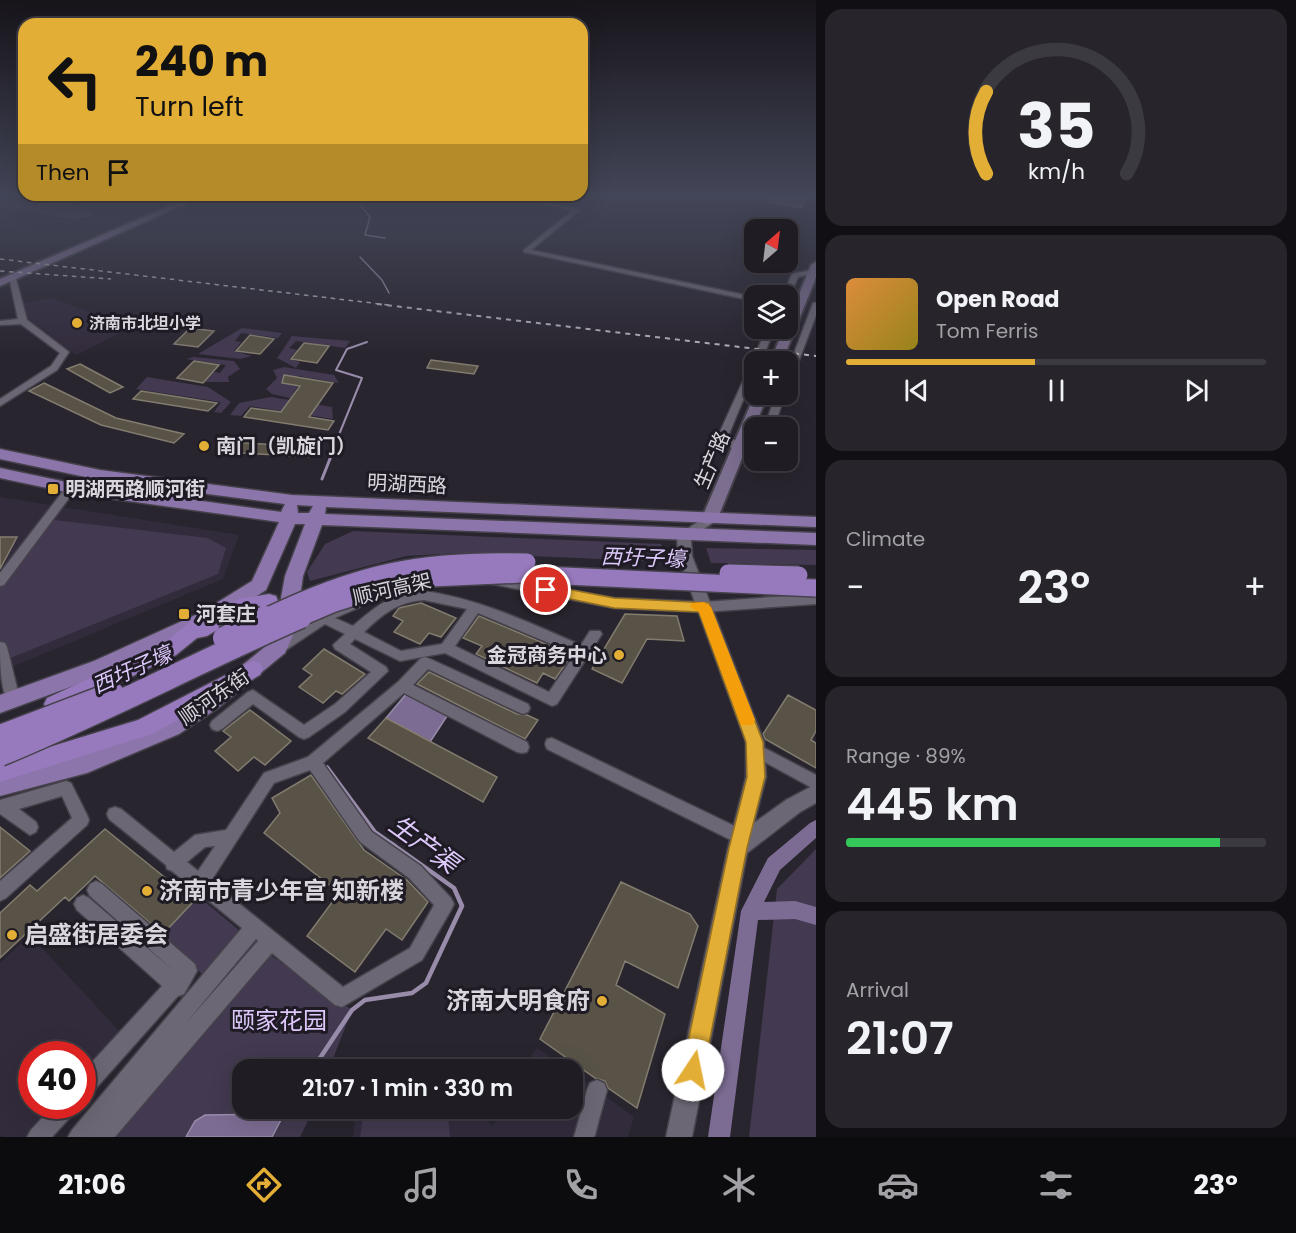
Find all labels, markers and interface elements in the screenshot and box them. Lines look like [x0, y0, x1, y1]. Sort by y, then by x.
text: 240 m [135, 32, 268, 91]
icon: left [36, 42, 114, 120]
text: 35 [1017, 82, 1095, 170]
text: Turn left [135, 88, 244, 125]
icon: arrive [102, 156, 135, 189]
text: Then [36, 157, 90, 188]
text: km/h [1027, 157, 1085, 188]
north arrow [744, 219, 798, 273]
map controls [744, 219, 798, 471]
text: Open Road [936, 284, 1060, 315]
button: layers [744, 285, 798, 339]
place label: 济南市北坦小学 [89, 312, 201, 335]
marker: 济南市北坦小学 [70, 316, 84, 330]
text: Tom Ferris [936, 317, 1038, 345]
button: + [744, 351, 798, 405]
icon: previous [900, 374, 933, 407]
icon: pause [1040, 374, 1073, 407]
icon: next [1180, 374, 1213, 407]
button: − [744, 417, 798, 471]
street label: 生产路 [687, 427, 737, 493]
place label: 南门（凯旋门） [216, 432, 356, 460]
marker: 南门（凯旋门） [197, 439, 211, 453]
street label: 明湖西路 [366, 468, 448, 500]
place label: 明湖西路顺河街 [65, 475, 205, 503]
marker: 明湖西路顺河街 [46, 482, 60, 496]
text: Climate [846, 525, 925, 553]
water label: 西圩子壕 [601, 542, 689, 574]
text: 23° [1017, 556, 1090, 619]
pin [520, 564, 571, 615]
text: − [846, 564, 864, 611]
text: + [1243, 564, 1266, 611]
street label: 顺河高架 [350, 566, 434, 612]
icon: arrive [529, 573, 562, 606]
place label: 河套庄 [196, 600, 256, 628]
marker: 河套庄 [177, 607, 191, 621]
water label: 西圩子壕 [88, 638, 180, 700]
place label: 金冠商务中心 [487, 641, 607, 669]
marker: 金冠商务中心 [612, 648, 626, 662]
street label: 顺河东街 [173, 663, 255, 731]
text: Range · 89% [846, 742, 966, 770]
text: 445 km [846, 773, 1019, 836]
water label: 生产渠 [382, 807, 469, 884]
place label: 济南市青少年宫 知新楼 [159, 874, 404, 907]
marker: 济南市青少年宫 知新楼 [140, 884, 154, 898]
place label: 启盛街居委会 [24, 918, 168, 951]
marker: 启盛街居委会 [5, 928, 19, 942]
text: Arrival [846, 976, 909, 1004]
place label: 济南大明食府 [446, 984, 590, 1017]
marker: 济南大明食府 [595, 994, 609, 1008]
park label: 颐家花园 [231, 1004, 327, 1037]
text: 21:07 [846, 1007, 954, 1070]
position arrow [661, 1038, 725, 1102]
speed limit sign: 40 [18, 1041, 96, 1119]
text: 21:07 · 1 min · 330 m [302, 1073, 513, 1104]
icon: directions [243, 1164, 285, 1206]
icon: music [401, 1164, 443, 1206]
icon: phone [560, 1164, 602, 1206]
icon: climate [718, 1164, 760, 1206]
icon: car [877, 1164, 919, 1206]
icon: filters [1035, 1164, 1077, 1206]
text: 21:06 [58, 1166, 126, 1203]
text: 23° [1193, 1166, 1238, 1203]

